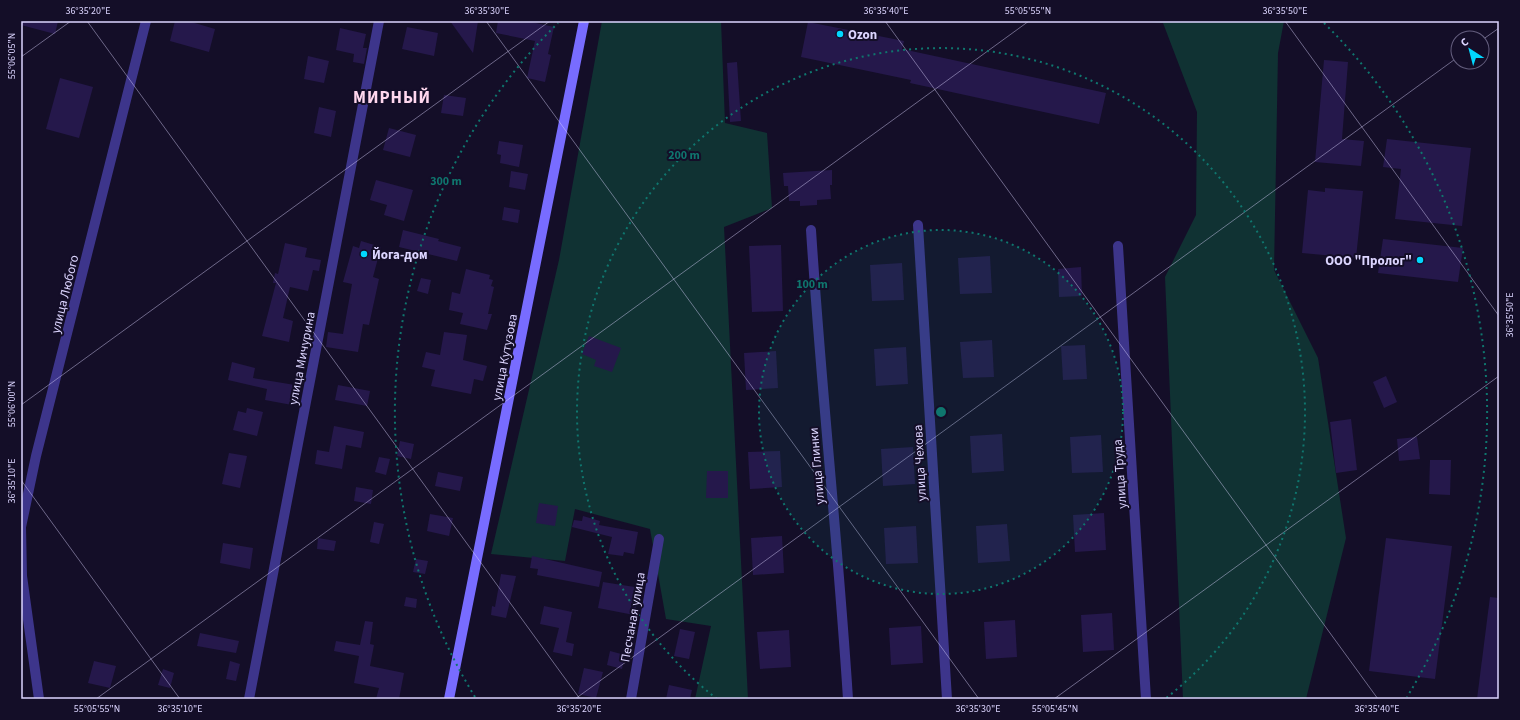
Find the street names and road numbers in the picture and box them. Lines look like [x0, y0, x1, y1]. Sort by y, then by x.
street label: улица Любого [47, 253, 83, 335]
street label: улица Мичурина [284, 310, 320, 406]
street label: улица Кутузова [488, 312, 522, 402]
street label: улица Чехова [909, 424, 931, 502]
street label: улица Глинки [805, 427, 829, 505]
street label: улица Труда [1109, 439, 1131, 509]
street label: Песчаная улица [616, 571, 650, 664]

